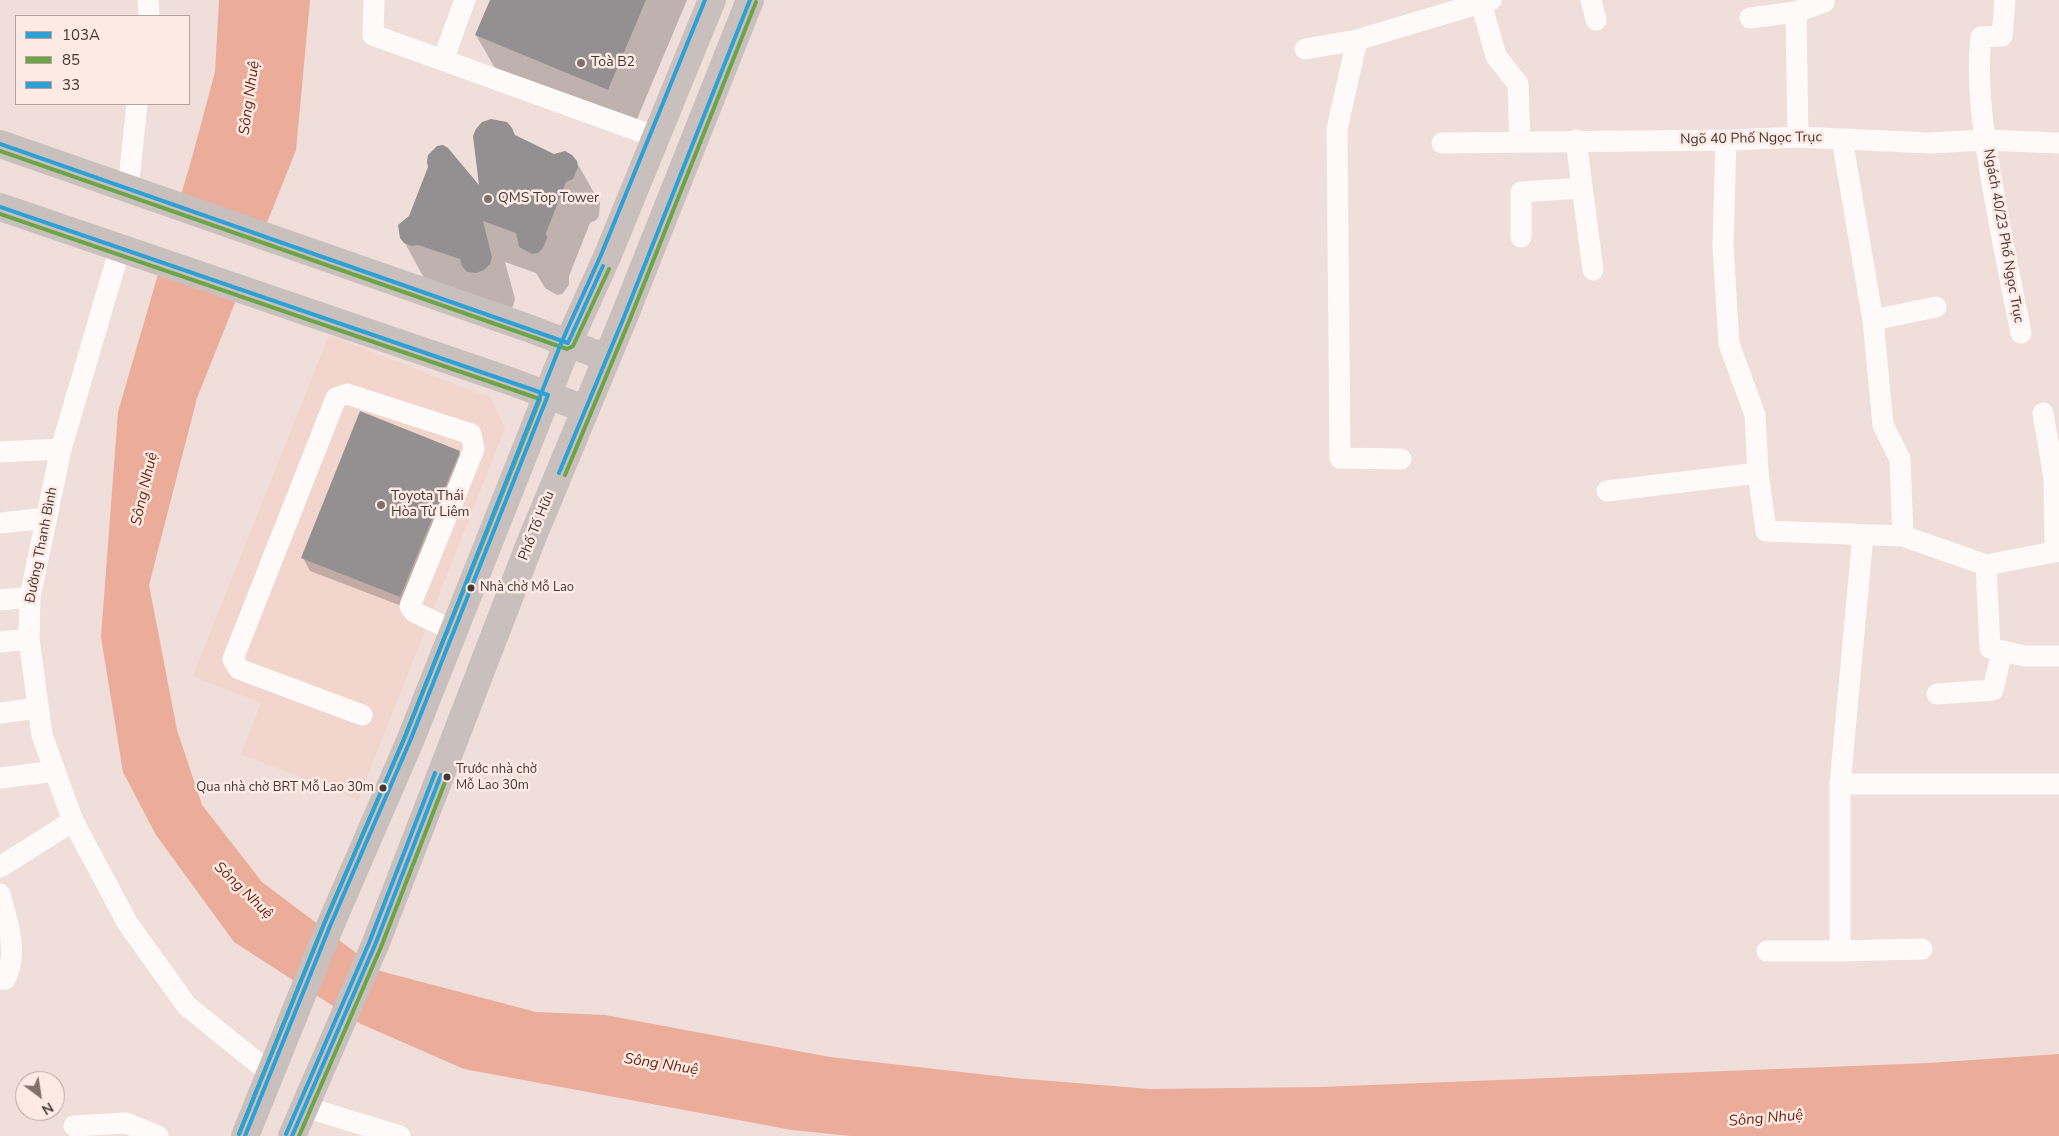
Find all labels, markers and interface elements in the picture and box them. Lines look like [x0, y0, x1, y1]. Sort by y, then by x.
legend [15, 15, 190, 105]
text: 103A [62, 25, 100, 45]
text: 85 [62, 50, 80, 70]
place label: Toà B2 [591, 55, 635, 71]
marker: Toà B2 [575, 57, 587, 69]
water label: Sông Nhuệ [236, 60, 264, 136]
text: 33 [62, 75, 80, 95]
street label: Ngõ 40 Phố Ngọc Trục [1680, 129, 1822, 149]
street label: Ngách 40/23 Phố Ngọc Trục [1979, 148, 2027, 324]
place label: QMS Top Tower [498, 191, 599, 207]
marker: QMS Top Tower [482, 193, 494, 205]
water label: Sông Nhuệ [128, 451, 162, 527]
street label: Đường Thanh Bình [23, 486, 61, 604]
place label: Toyota Thái Hòa Từ Liêm [391, 489, 470, 522]
street label: Phố Tố Hữu [515, 489, 559, 563]
marker: Toyota Thái Hòa Từ Liêm [375, 499, 387, 511]
place label: Nhà chờ Mỗ Lao [480, 580, 574, 596]
marker: Nhà chờ Mỗ Lao [466, 583, 476, 593]
place label: Trước nhà chờ Mỗ Lao 30m [456, 762, 537, 793]
marker: Trước nhà chờ Mỗ Lao 30m [442, 772, 452, 782]
place label: Qua nhà chờ BRT Mỗ Lao 30m [196, 780, 374, 796]
marker: Qua nhà chờ BRT Mỗ Lao 30m [378, 783, 388, 793]
water label: Sông Nhuệ [210, 859, 276, 923]
water label: Sông Nhuệ [623, 1050, 699, 1080]
north arrow [15, 1071, 65, 1121]
text: N [38, 1098, 57, 1119]
water label: Sông Nhuệ [1728, 1107, 1804, 1131]

